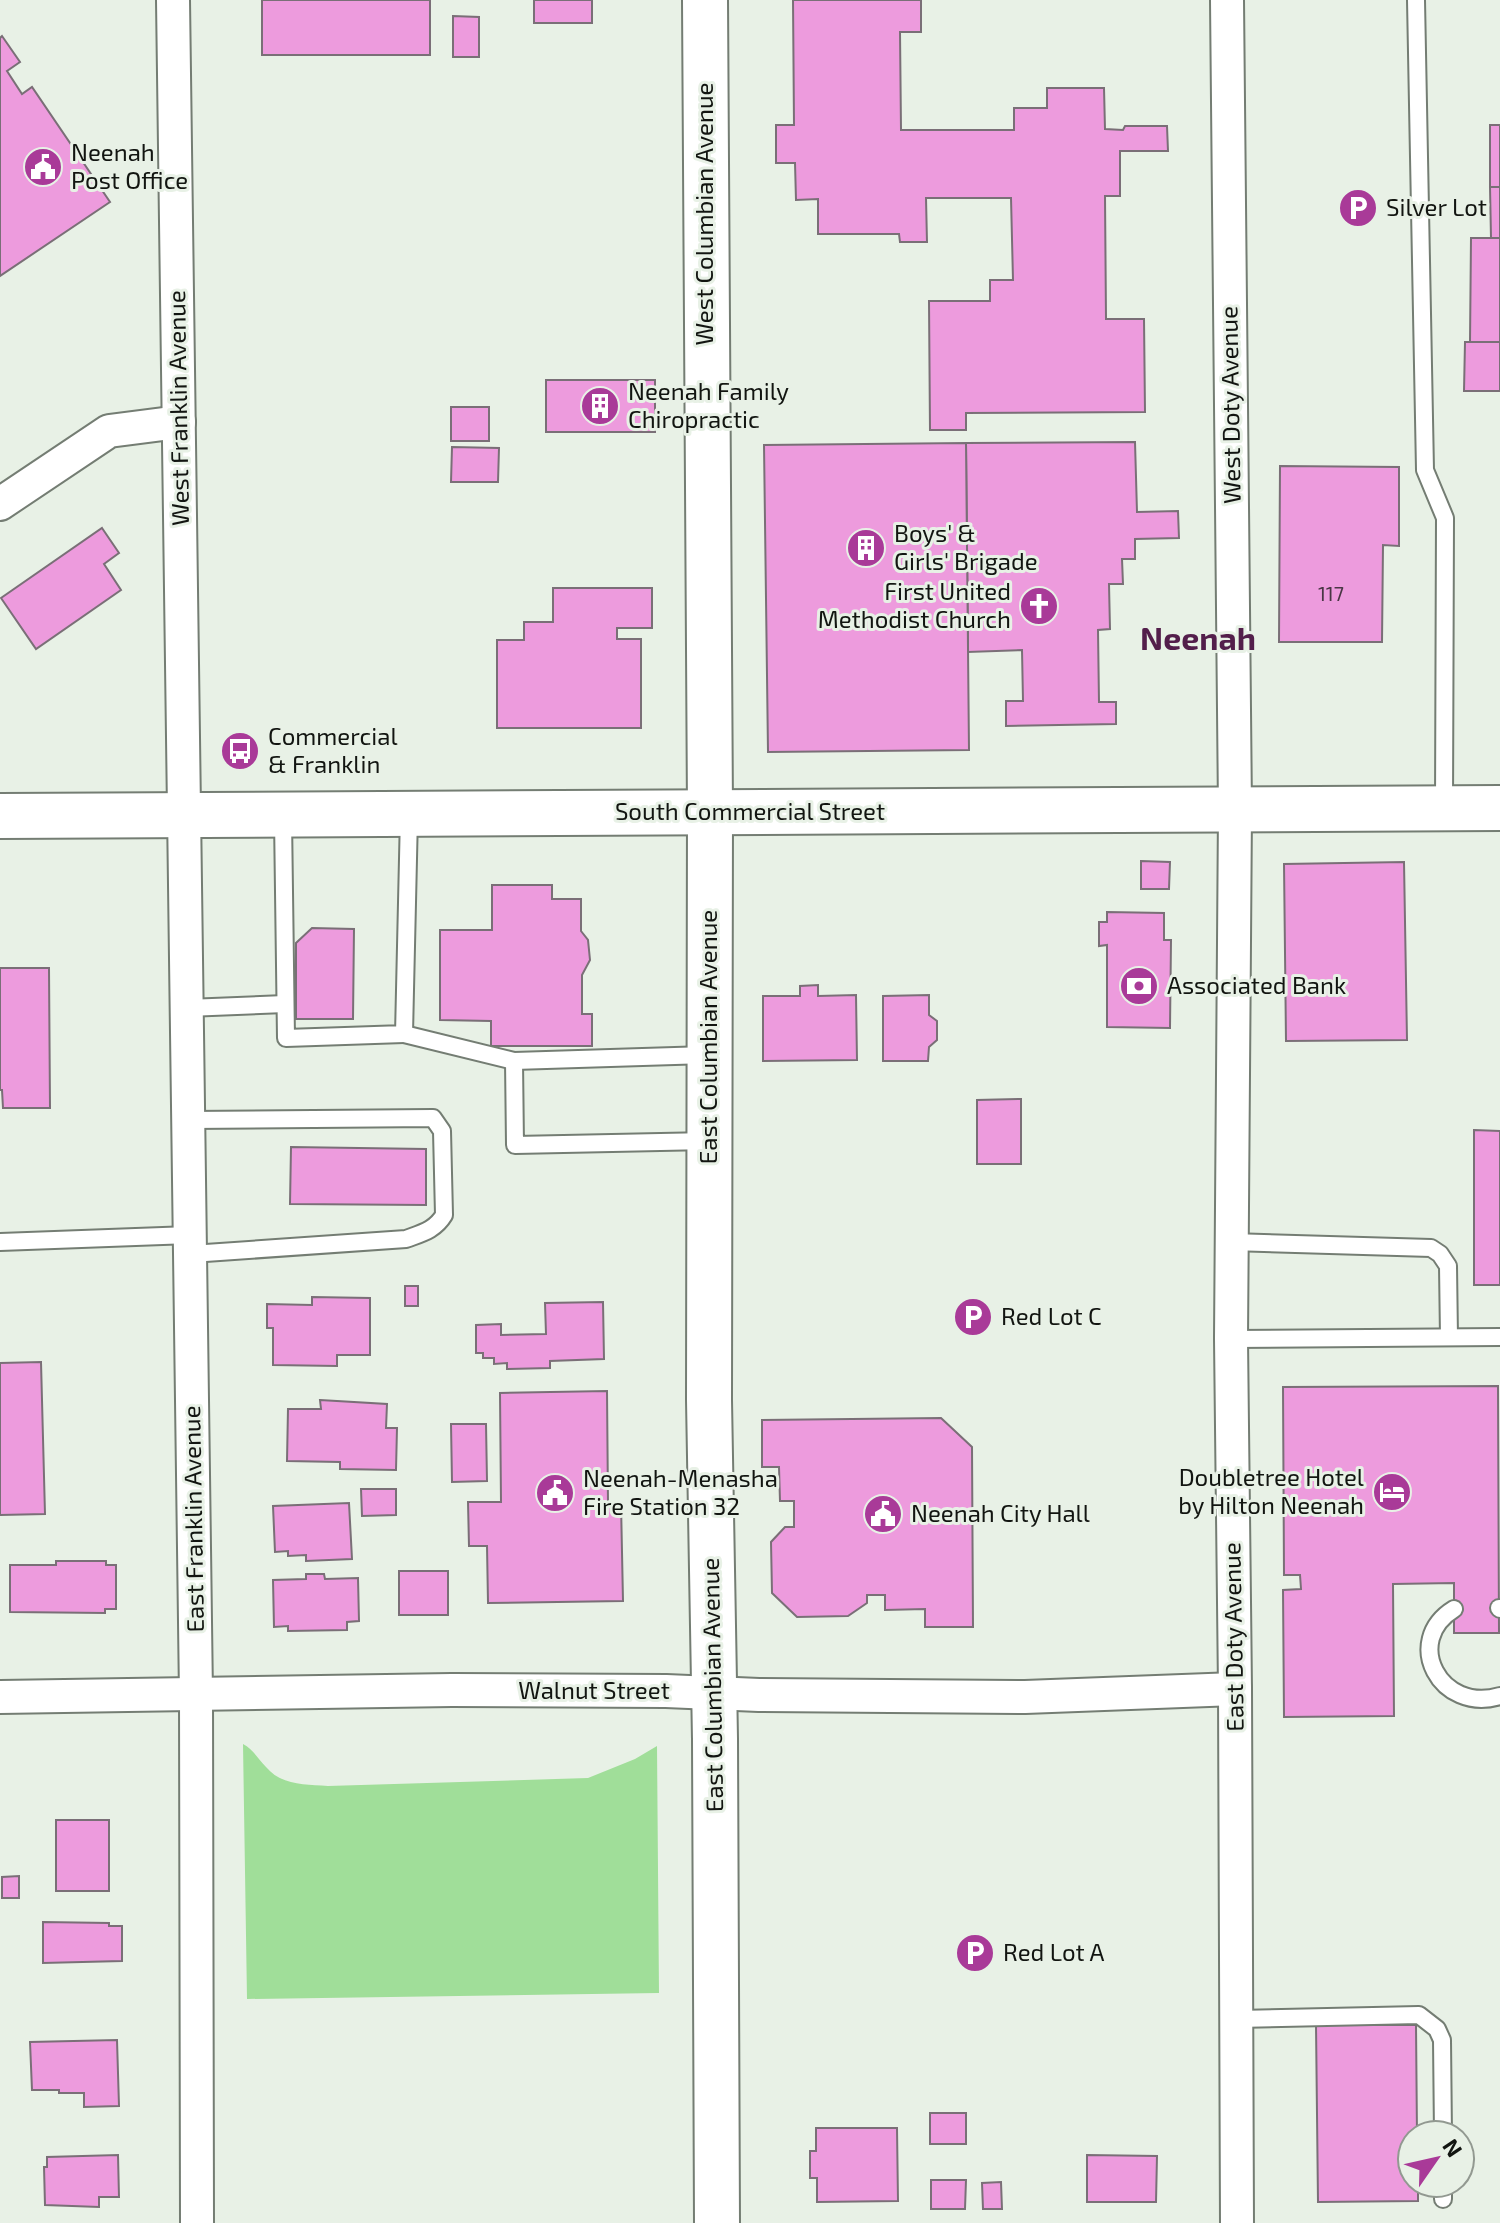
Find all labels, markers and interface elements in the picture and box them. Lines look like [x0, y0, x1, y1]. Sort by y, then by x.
street label: West Columbian Avenue [689, 83, 718, 346]
place label: Neenah Post Office [71, 137, 188, 194]
public building icon: Neenah Post Office [22, 146, 64, 188]
parking icon: Silver Lot [1337, 187, 1379, 229]
place label: Silver Lot [1386, 192, 1487, 221]
street label: West Franklin Avenue [161, 290, 194, 526]
street label: West Doty Avenue [1213, 306, 1246, 504]
place label: Neenah Family Chiropractic [628, 376, 789, 433]
building icon: Neenah Family Chiropractic [579, 385, 621, 427]
place label: Boys' & Girls' Brigade [894, 518, 1038, 575]
building icon: Boys' & Girls' Brigade [845, 527, 887, 569]
place label: First United Methodist Church [818, 576, 1011, 633]
house number: 117 [1318, 581, 1344, 605]
church icon: First United Methodist Church [1018, 585, 1060, 627]
district label: Neenah [1140, 618, 1256, 656]
place label: Commercial & Franklin [268, 721, 398, 778]
bus stop icon: Commercial & Franklin [219, 730, 261, 772]
street label: South Commercial Street [615, 796, 885, 825]
street label: East Columbian Avenue [693, 910, 722, 1164]
bank icon: Associated Bank [1118, 965, 1160, 1007]
place label: Associated Bank [1167, 970, 1346, 999]
parking icon: Red Lot C [952, 1296, 994, 1338]
place label: Red Lot C [1001, 1301, 1102, 1330]
street label: East Franklin Avenue [176, 1405, 209, 1633]
place label: Doubletree Hotel by Hilton Neenah [1178, 1462, 1364, 1519]
place label: Neenah-Menasha Fire Station 32 [583, 1463, 778, 1520]
hotel icon: Doubletree Hotel by Hilton Neenah [1371, 1471, 1413, 1513]
public building icon: Neenah-Menasha Fire Station 32 [534, 1472, 576, 1514]
public building icon: Neenah City Hall [862, 1493, 904, 1535]
place label: Neenah City Hall [911, 1498, 1090, 1527]
street label: East Doty Avenue [1216, 1542, 1249, 1732]
street label: East Columbian Avenue [695, 1558, 728, 1812]
street label: Walnut Street [518, 1675, 670, 1704]
parking icon: Red Lot A [954, 1932, 996, 1974]
place label: Red Lot A [1003, 1937, 1105, 1966]
north arrow [1396, 2119, 1476, 2199]
text: N [1438, 2133, 1469, 2161]

